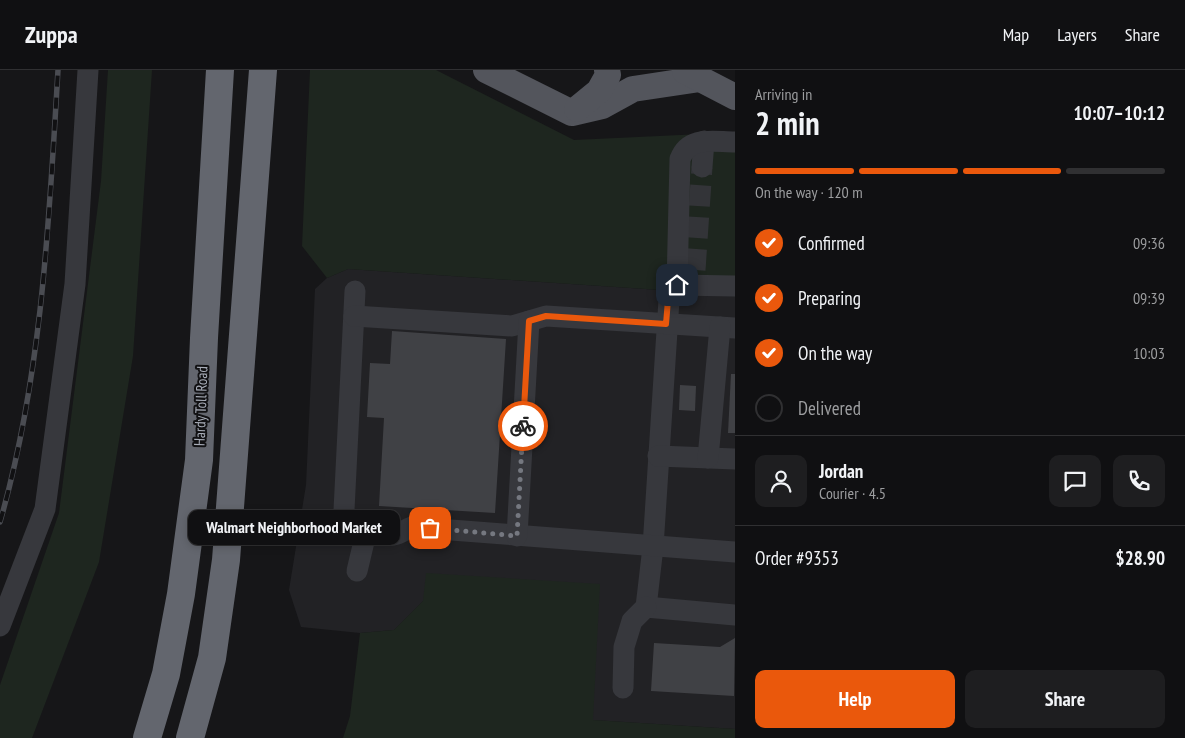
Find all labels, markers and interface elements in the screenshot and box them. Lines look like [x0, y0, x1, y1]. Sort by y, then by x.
text: Zuppa [25, 19, 78, 50]
text: Map [1003, 23, 1029, 46]
text: Layers [1057, 23, 1097, 46]
text: Share [1125, 23, 1160, 46]
text: Arriving in [755, 84, 812, 104]
text: 10:07–10:12 [1073, 101, 1165, 125]
text: 2 min [755, 102, 820, 144]
text: On the way · 120 m [755, 182, 863, 202]
icon: check [755, 229, 783, 257]
text: Confirmed [798, 231, 865, 255]
text: 09:36 [1133, 233, 1165, 253]
pin [656, 264, 698, 306]
icon: home [663, 271, 691, 299]
icon: check [755, 284, 783, 312]
text: Preparing [798, 286, 861, 310]
text: 09:39 [1133, 288, 1165, 308]
icon: check [755, 339, 783, 367]
text: On the way [798, 341, 872, 365]
text: 10:03 [1133, 343, 1165, 363]
street label: Hardy Toll Road [190, 366, 211, 446]
text: Delivered [798, 396, 861, 420]
courier [498, 401, 548, 451]
icon: bike [509, 412, 537, 440]
button: person [755, 455, 807, 507]
button: chat [1049, 455, 1101, 507]
button: phone [1113, 455, 1165, 507]
text: Jordan [819, 459, 863, 483]
text: Courier · 4.5 [819, 483, 886, 503]
pin [409, 507, 451, 549]
callout: Walmart Neighborhood Market [188, 510, 400, 546]
icon: bag [416, 514, 444, 542]
text: Walmart Neighborhood Market [206, 517, 382, 537]
text: Order #9353 [755, 546, 839, 570]
text: $28.90 [1116, 546, 1165, 570]
button: Help [755, 670, 955, 728]
button: Share [965, 670, 1165, 728]

